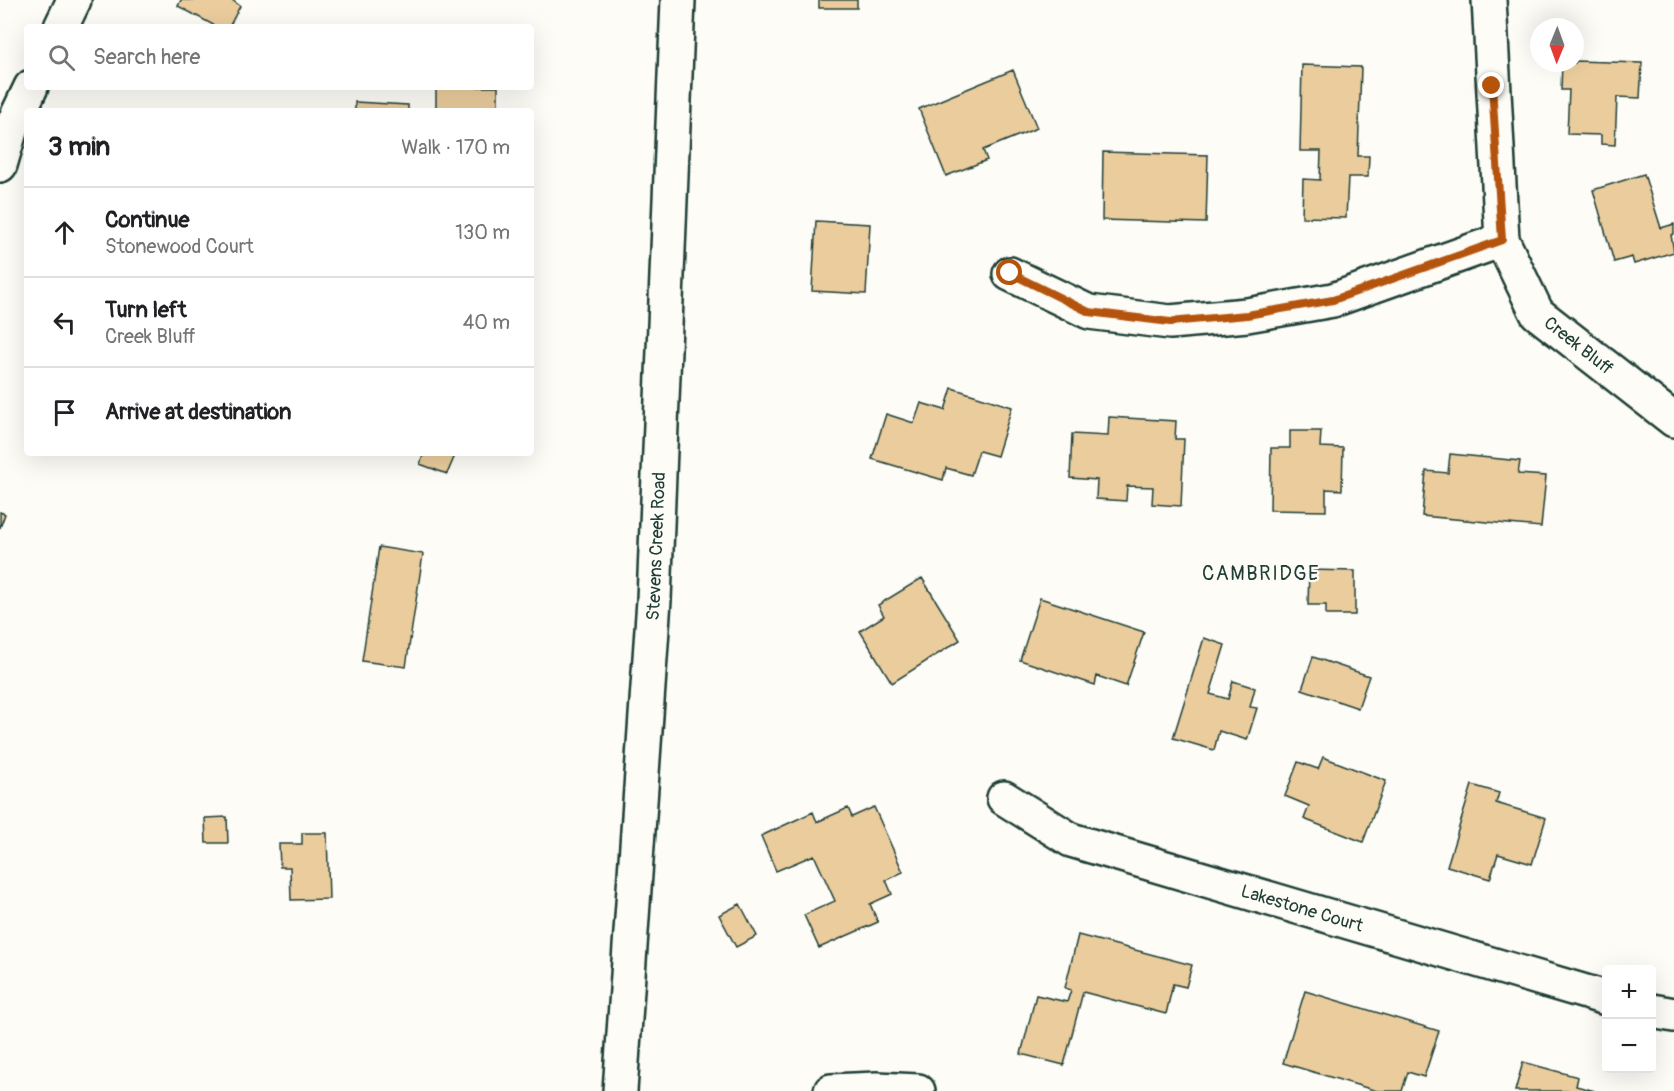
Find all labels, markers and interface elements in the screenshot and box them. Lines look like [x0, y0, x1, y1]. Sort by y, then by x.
north arrow [1530, 18, 1584, 72]
search box [24, 24, 534, 90]
icon: search [45, 41, 78, 74]
text: Search here [93, 43, 200, 71]
route end [1478, 72, 1504, 98]
text: 3 min [48, 131, 110, 163]
text: Walk · 170 m [401, 135, 510, 160]
text: Continue [105, 206, 189, 234]
icon: ahead [48, 216, 81, 249]
text: 130 m [455, 220, 510, 245]
text: Stonewood Court [105, 234, 254, 259]
route start [996, 259, 1022, 285]
text: Turn left [105, 296, 187, 324]
icon: left [48, 306, 81, 339]
text: 40 m [463, 310, 510, 335]
street label: Creek Bluff [1539, 311, 1618, 380]
text: Creek Bluff [105, 324, 196, 349]
icon: arrive [48, 396, 81, 429]
text: Arrive at destination [105, 398, 291, 426]
street label: Stevens Creek Road [641, 471, 671, 621]
district label: CAMBRIDGE [1202, 561, 1320, 586]
street label: Lakestone Court [1238, 879, 1367, 937]
map controls [1602, 965, 1656, 1073]
button: + [1602, 965, 1656, 1019]
button: − [1602, 1019, 1656, 1073]

